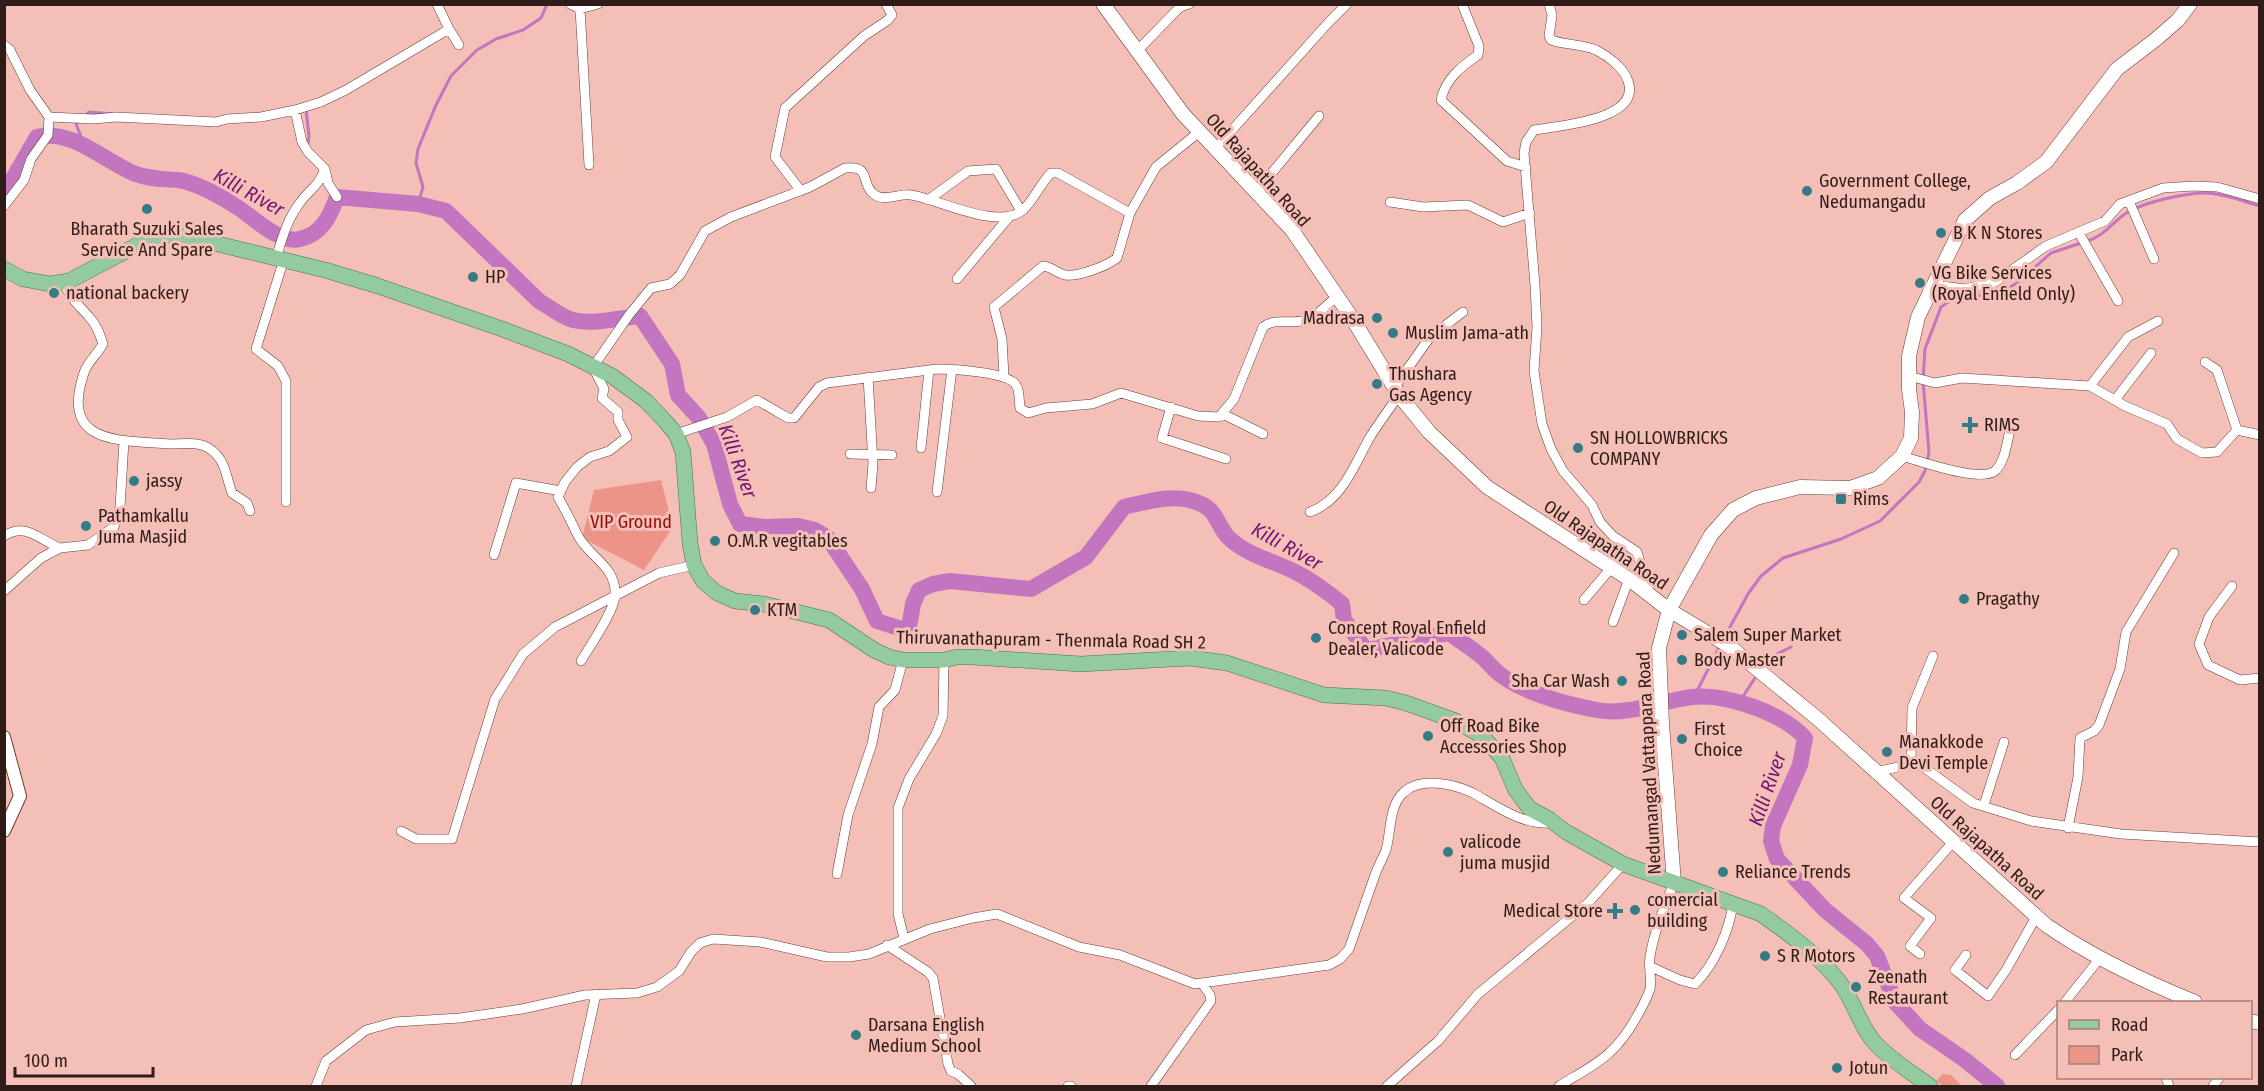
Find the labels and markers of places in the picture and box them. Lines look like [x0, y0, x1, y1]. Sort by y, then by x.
place label: Government College, Nedumangadu [1819, 170, 1971, 213]
marker: Government College, Nedumangadu [1800, 184, 1814, 198]
marker: Bharath Suzuki Sales Service And Spare [140, 202, 154, 216]
place label: Bharath Suzuki Sales Service And Spare [71, 218, 224, 261]
place label: B K N Stores [1953, 222, 2043, 244]
marker: B K N Stores [1934, 226, 1948, 240]
place label: VG Bike Services (Royal Enfield Only) [1932, 262, 2075, 305]
place label: HP [485, 266, 505, 288]
marker: HP [466, 270, 480, 284]
marker: VG Bike Services (Royal Enfield Only) [1913, 276, 1927, 290]
place label: national backery [66, 282, 189, 304]
marker: national backery [47, 286, 61, 300]
place label: Madrasa [1303, 307, 1365, 329]
marker: Madrasa [1370, 311, 1384, 325]
place label: Muslim Jama-ath [1405, 322, 1529, 344]
marker: Muslim Jama-ath [1386, 326, 1400, 340]
place label: Thushara Gas Agency [1389, 363, 1472, 406]
marker: Thushara Gas Agency [1370, 377, 1384, 391]
place label: RIMS [1984, 414, 2020, 436]
marker: RIMS [1961, 416, 1979, 434]
place label: SN HOLLOWBRICKS COMPANY [1590, 427, 1728, 470]
marker: SN HOLLOWBRICKS COMPANY [1571, 441, 1585, 455]
place label: jassy [145, 470, 182, 492]
marker: jassy [127, 474, 141, 488]
place label: Rims [1853, 488, 1889, 510]
marker: Rims [1834, 492, 1848, 506]
place label: Pathamkallu Juma Masjid [98, 505, 189, 548]
marker: Pathamkallu Juma Masjid [79, 519, 93, 533]
place label: O.M.R vegitables [727, 530, 848, 552]
marker: O.M.R vegitables [708, 534, 722, 548]
place label: Pragathy [1976, 588, 2040, 610]
marker: Pragathy [1957, 592, 1971, 606]
place label: KTM [767, 599, 797, 621]
marker: KTM [748, 603, 762, 617]
place label: Concept Royal Enfield Dealer, Valicode [1328, 617, 1486, 660]
place label: Salem Super Market [1694, 624, 1842, 646]
marker: Salem Super Market [1675, 628, 1689, 642]
marker: Concept Royal Enfield Dealer, Valicode [1309, 631, 1323, 645]
place label: Body Master [1694, 649, 1786, 671]
marker: Body Master [1675, 653, 1689, 667]
place label: Sha Car Wash [1511, 670, 1610, 692]
marker: Sha Car Wash [1615, 674, 1629, 688]
place label: Off Road Bike Accessories Shop [1440, 715, 1567, 758]
place label: First Choice [1694, 718, 1743, 761]
marker: Off Road Bike Accessories Shop [1421, 729, 1435, 743]
place label: Manakkode Devi Temple [1899, 731, 1988, 774]
marker: First Choice [1675, 732, 1689, 746]
marker: Manakkode Devi Temple [1880, 745, 1894, 759]
place label: valicode juma musjid [1459, 831, 1551, 874]
marker: valicode juma musjid [1441, 845, 1455, 859]
place label: Reliance Trends [1735, 861, 1851, 883]
marker: Reliance Trends [1716, 865, 1730, 879]
place label: comercial building [1647, 889, 1718, 932]
place label: Medical Store [1503, 900, 1603, 922]
marker: comercial building [1628, 903, 1642, 917]
marker: Medical Store [1608, 904, 1622, 918]
place label: S R Motors [1777, 945, 1856, 967]
marker: S R Motors [1758, 949, 1772, 963]
place label: Zeenath Restaurant [1868, 966, 1948, 1009]
marker: Zeenath Restaurant [1849, 980, 1863, 994]
place label: Darsana English Medium School [868, 1014, 985, 1057]
marker: Darsana English Medium School [849, 1028, 863, 1042]
place label: Jotun [1849, 1057, 1888, 1079]
marker: Jotun [1830, 1061, 1844, 1075]

